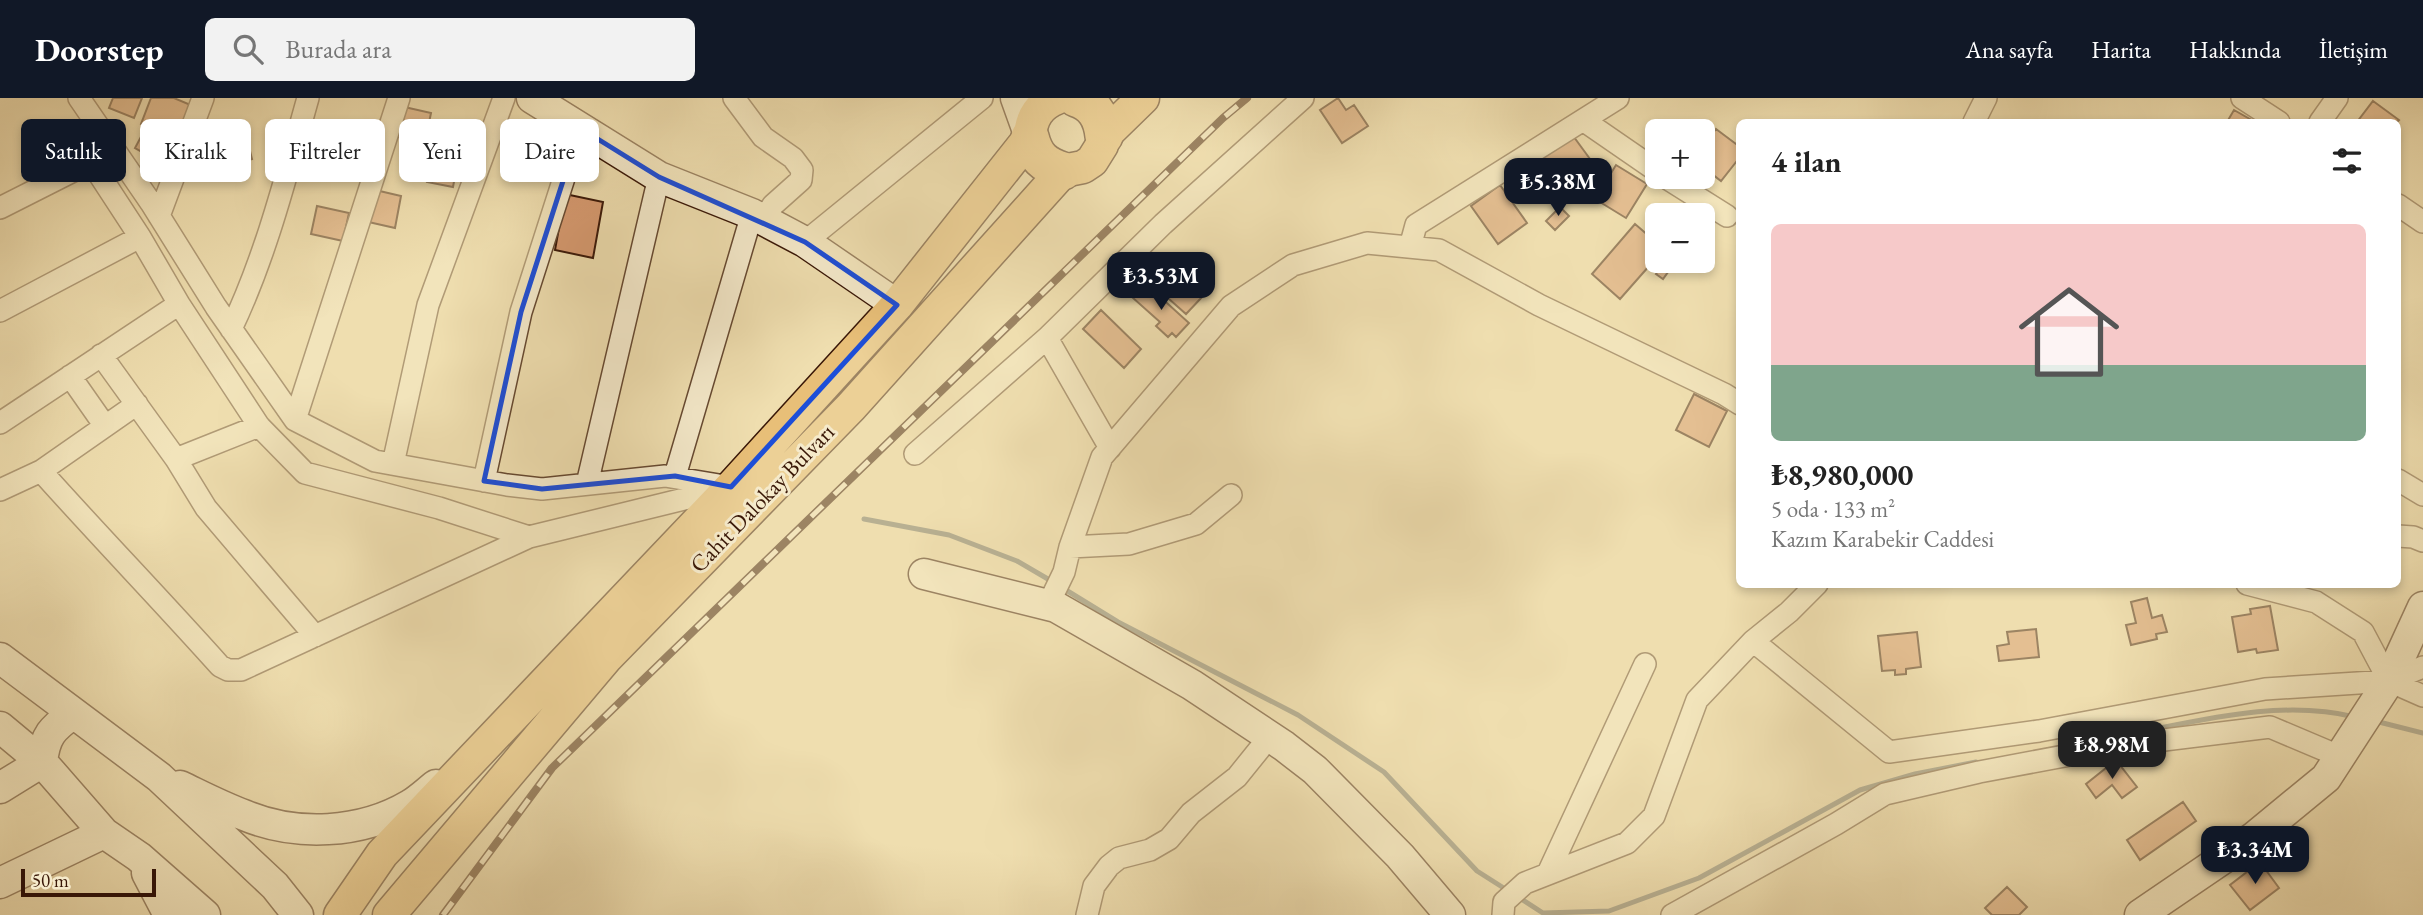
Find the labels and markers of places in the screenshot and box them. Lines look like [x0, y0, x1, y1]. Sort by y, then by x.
pin: ₺5.38M [1501, 158, 1615, 218]
pin: ₺3.53M [1104, 252, 1218, 312]
pin: ₺8.98M [2055, 722, 2169, 781]
pin: ₺3.34M [2198, 826, 2312, 886]

